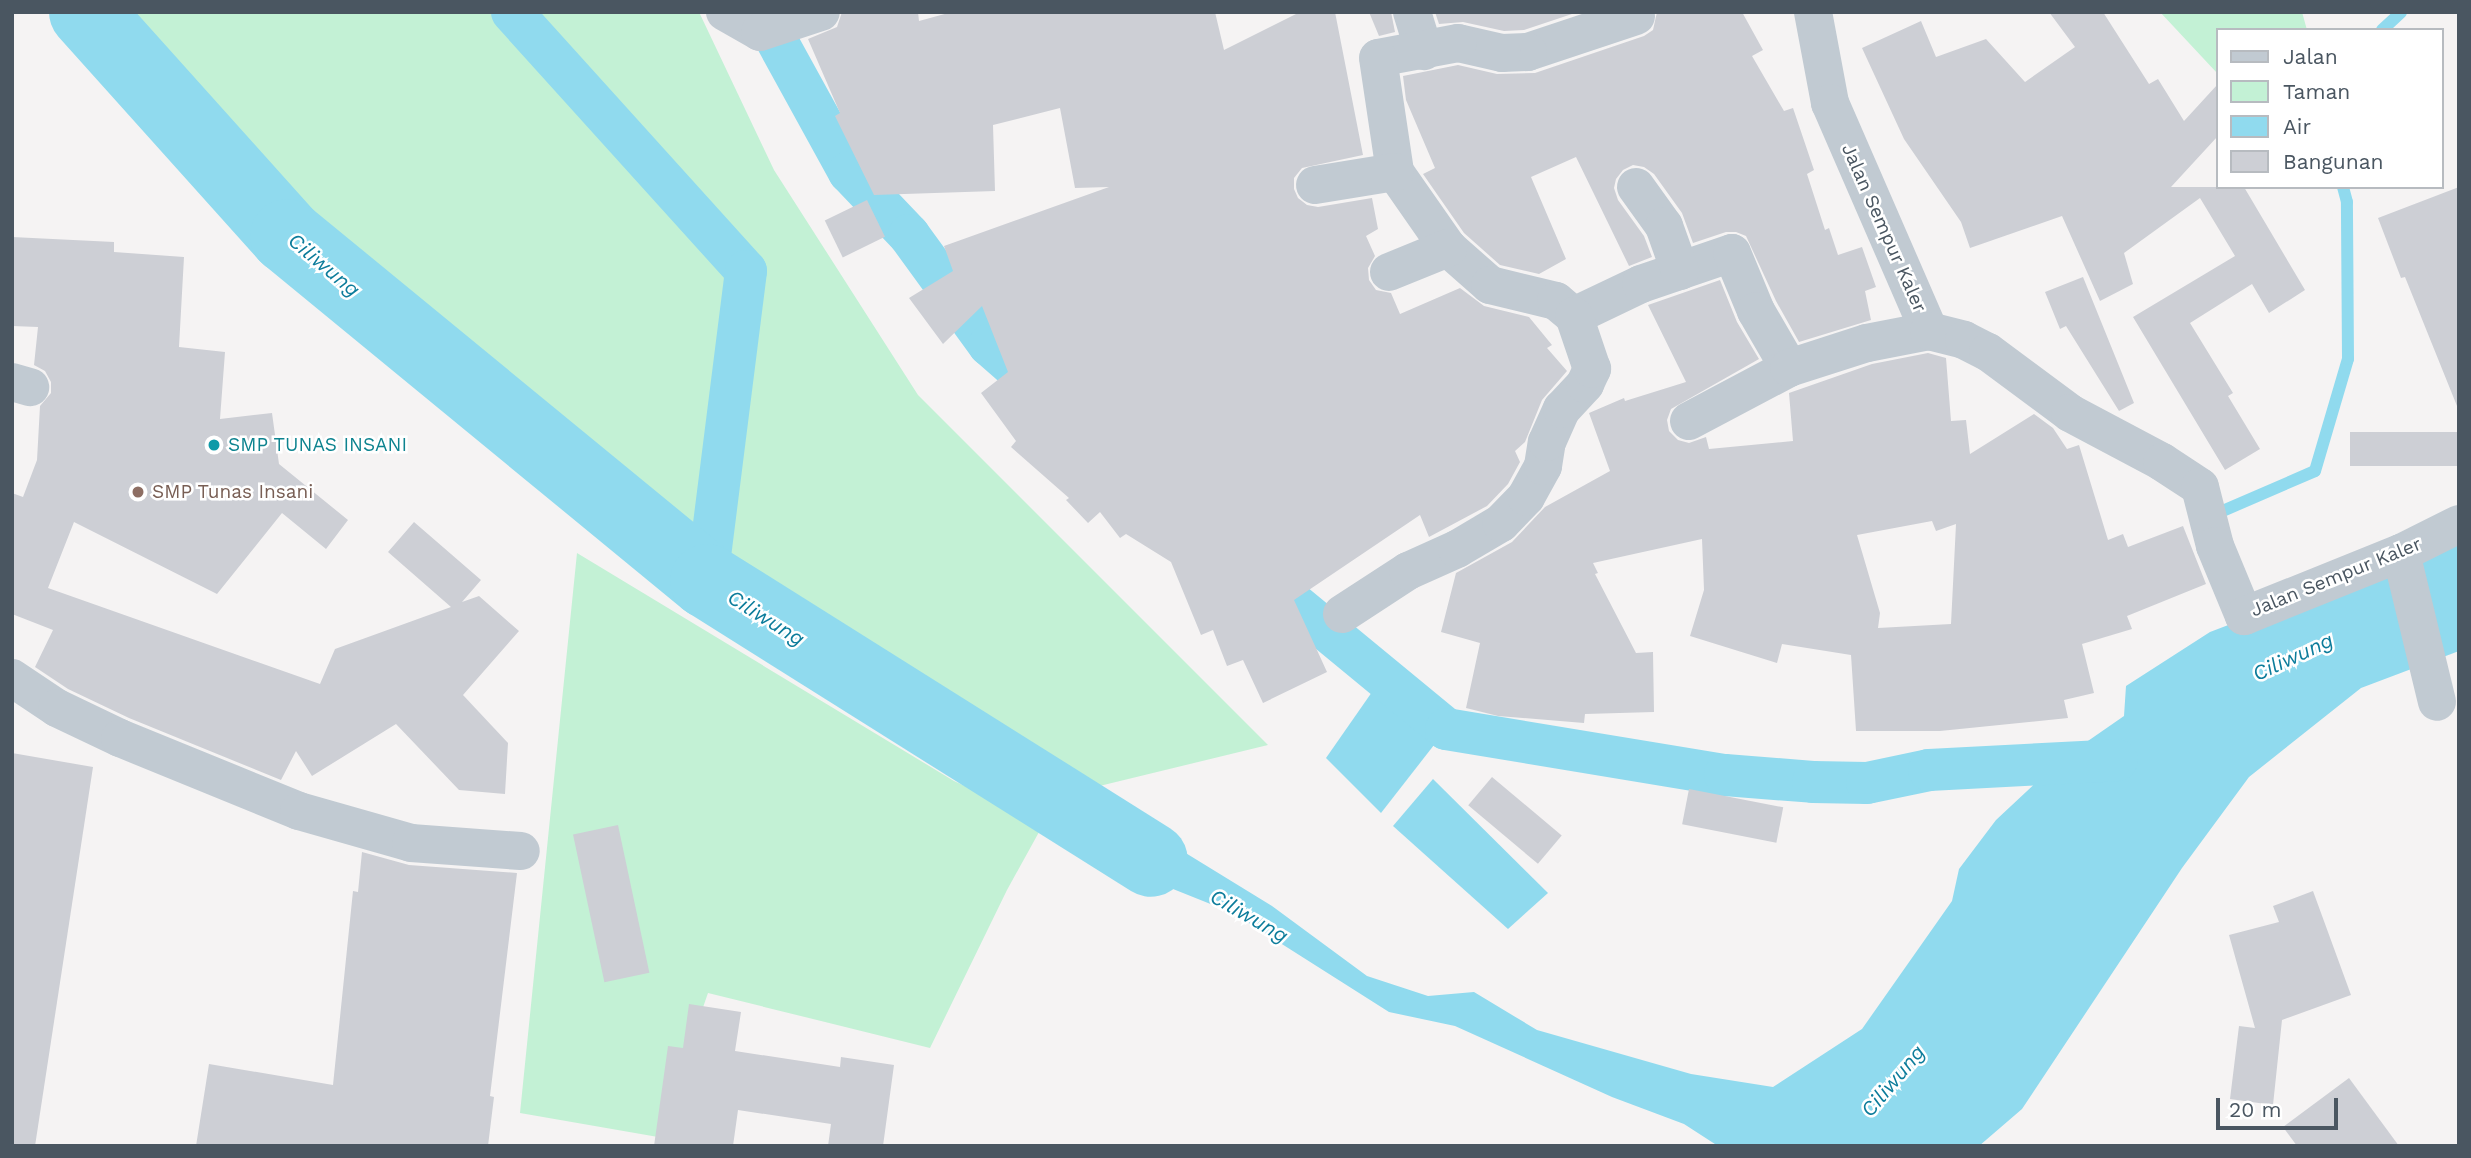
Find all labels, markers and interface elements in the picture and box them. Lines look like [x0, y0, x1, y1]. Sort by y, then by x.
legend [2216, 28, 2443, 189]
text: Jalan [2283, 44, 2338, 69]
text: Taman [2283, 79, 2350, 104]
text: Air [2283, 114, 2311, 139]
street label: Jalan Sempur Kaler [1836, 140, 1932, 316]
text: Bangunan [2283, 149, 2384, 174]
water label: Ciliwung [283, 228, 365, 302]
place label: SMP TUNAS INSANI [228, 434, 408, 456]
marker: SMP TUNAS INSANI [206, 437, 222, 453]
place label: SMP Tunas Insani [152, 481, 314, 503]
marker: SMP Tunas Insani [130, 484, 146, 500]
street label: Jalan Sempur Kaler [2247, 532, 2425, 622]
water label: Ciliwung [723, 584, 809, 652]
water label: Ciliwung [2249, 627, 2337, 687]
water label: Ciliwung [1205, 884, 1293, 948]
water label: Ciliwung [1856, 1040, 1930, 1122]
scale bar [2219, 1084, 2342, 1128]
text: 20 m [2229, 1097, 2281, 1122]

